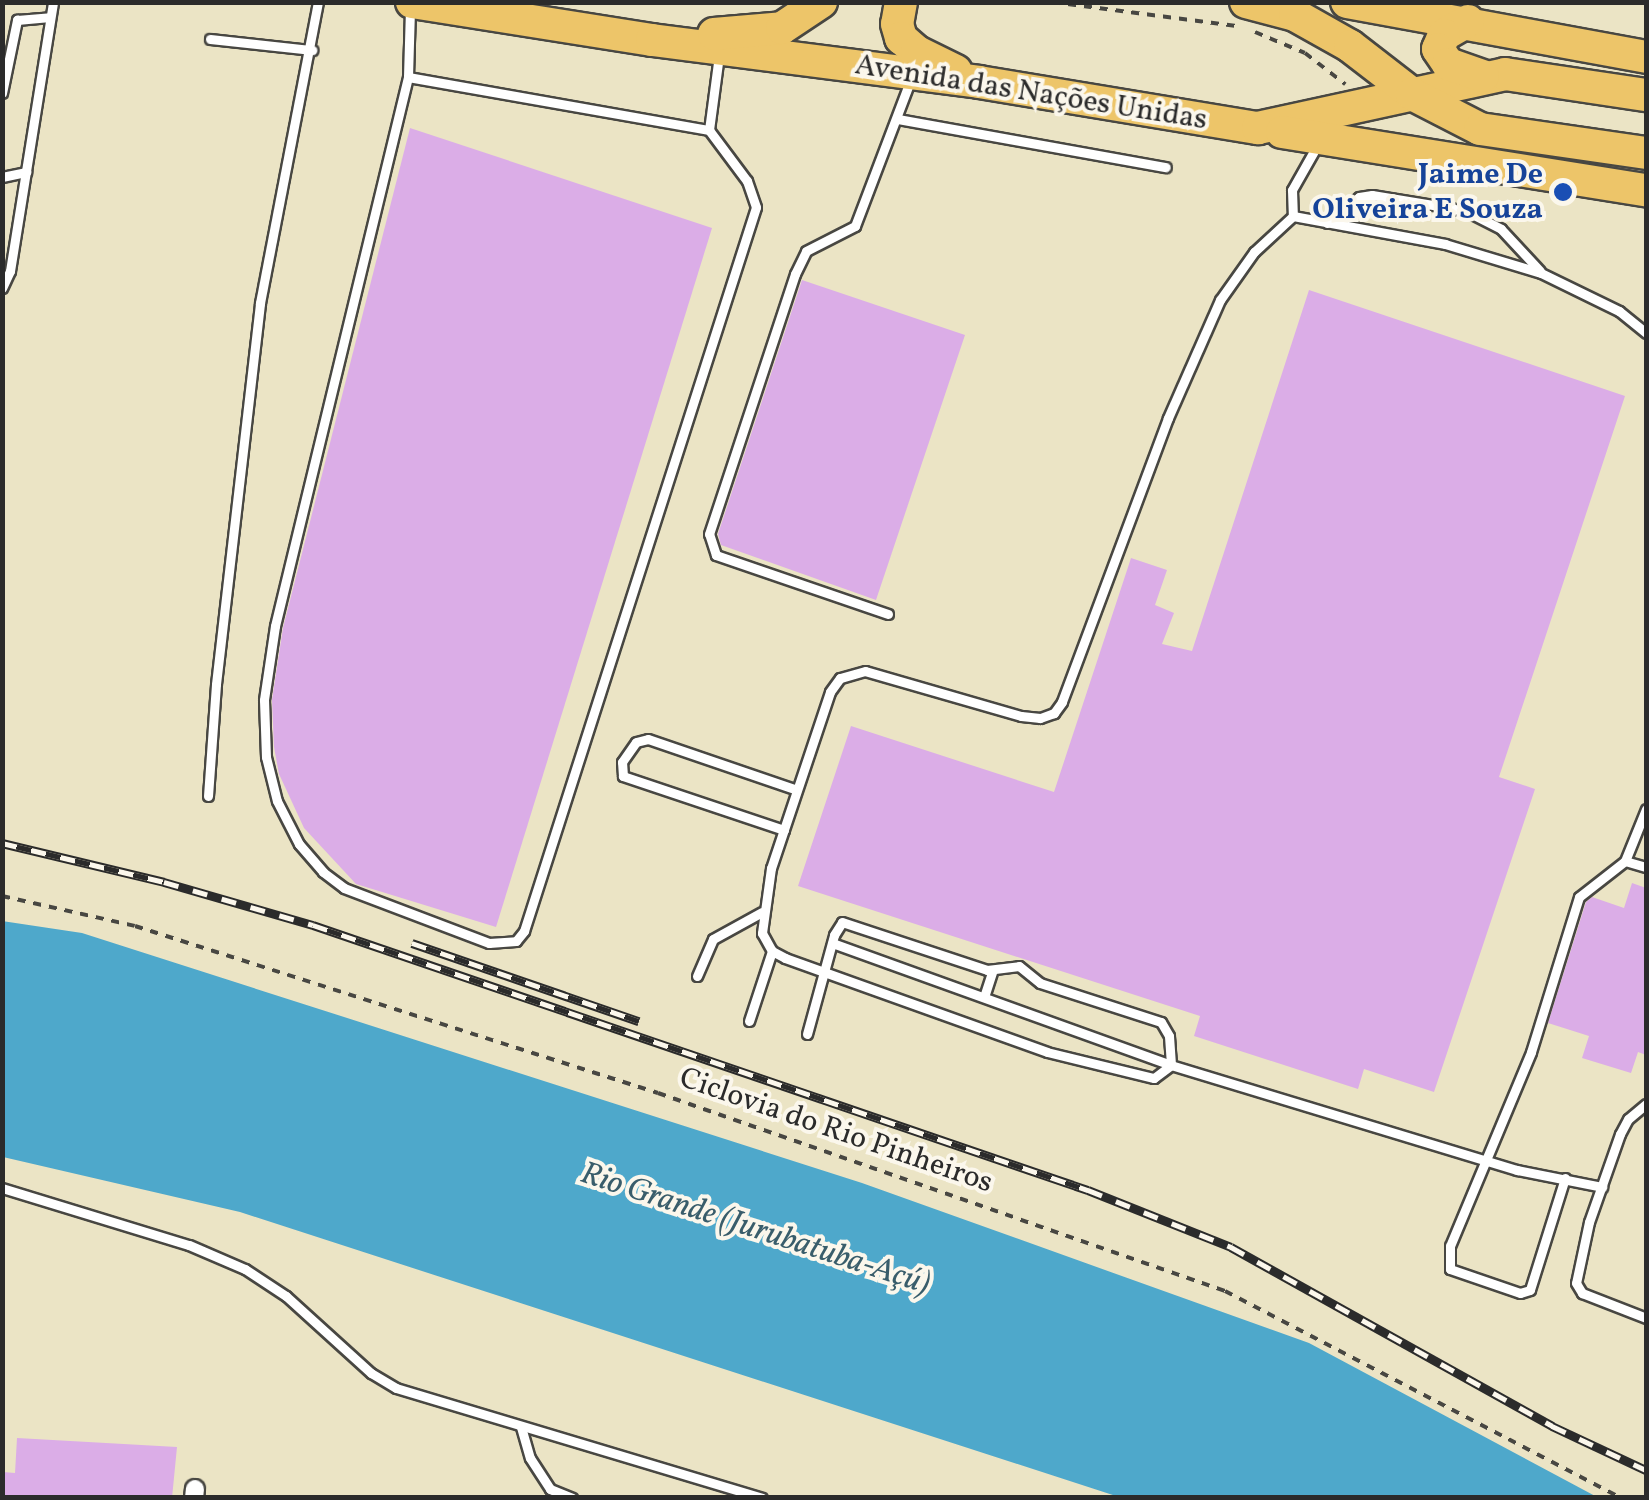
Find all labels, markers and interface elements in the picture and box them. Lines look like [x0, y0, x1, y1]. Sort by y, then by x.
street label: Avenida das Nações Unidas [852, 47, 1210, 139]
place label: Jaime De Oliveira E Souza [1312, 157, 1543, 228]
marker: Jaime De Oliveira E Souza [1552, 181, 1574, 203]
street label: Ciclovia do Rio Pinheiros [675, 1060, 997, 1202]
water label: Rio Grande (Jurubatuba-Açú) [575, 1155, 935, 1305]

